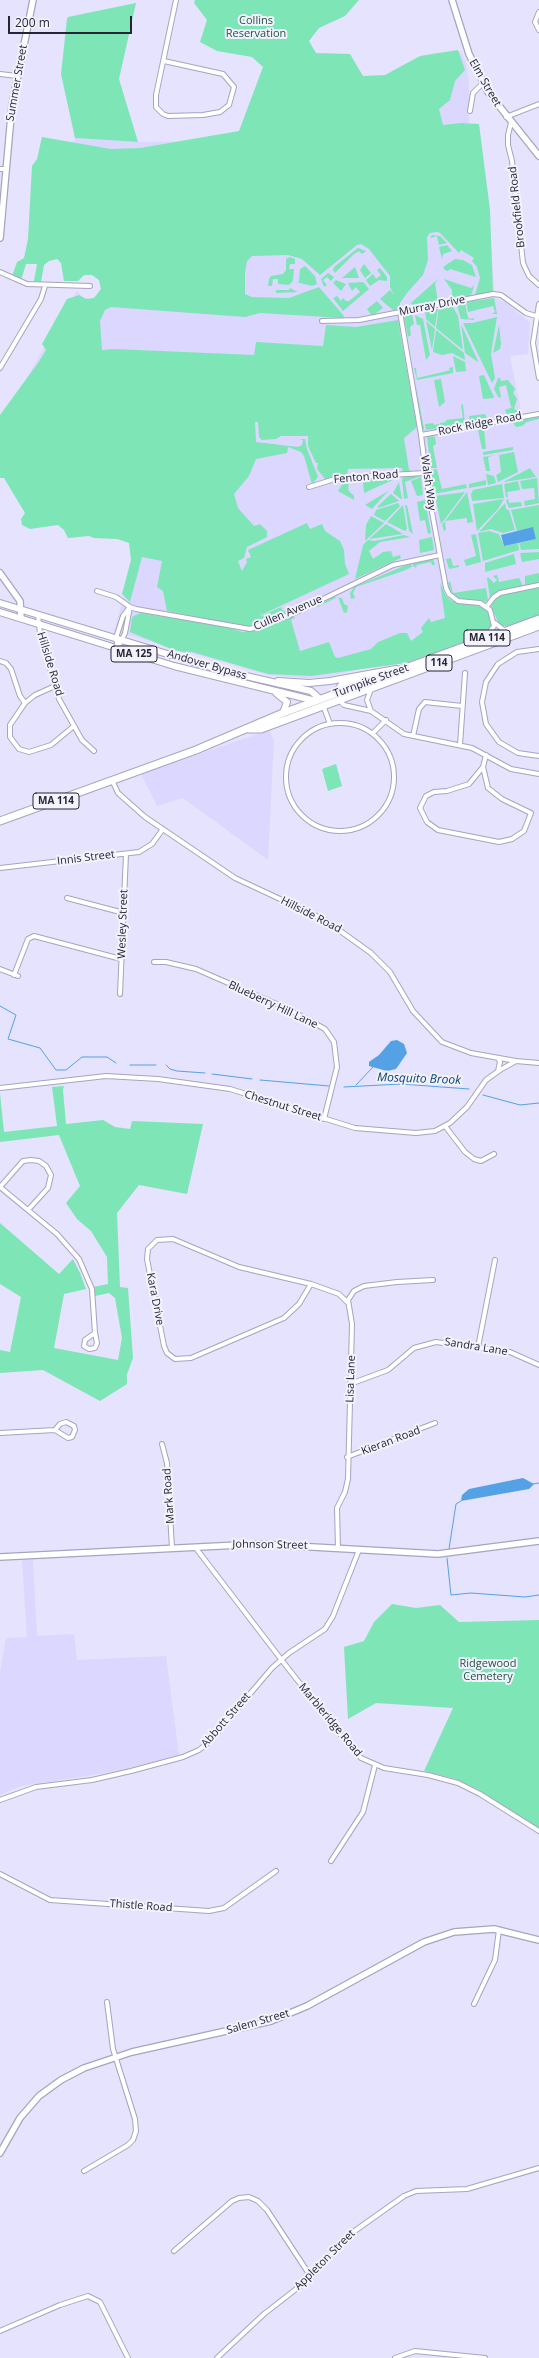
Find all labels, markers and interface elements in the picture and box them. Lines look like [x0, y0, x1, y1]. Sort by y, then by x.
scale bar [10, 8, 134, 34]
text: 200 m [15, 14, 50, 31]
park label: Collins Reservation [226, 14, 286, 40]
street label: Summer Street [4, 44, 30, 122]
street label: Elm Street [466, 57, 504, 109]
street label: Brookfield Road [506, 166, 528, 248]
street label: Murray Drive [398, 293, 466, 319]
street label: Rock Ridge Road [437, 409, 523, 439]
street label: Walsh Way [418, 455, 438, 511]
street label: Fenton Road [333, 468, 399, 486]
street label: Cullen Avenue [252, 593, 324, 633]
street label: Hillside Road [34, 630, 66, 698]
road number: MA 114 [464, 630, 510, 646]
road number: MA 125 [111, 646, 157, 662]
street label: Andover Bypass [166, 647, 248, 683]
road number: 114 [426, 655, 452, 671]
street label: Turnpike Street [332, 661, 410, 701]
road number: MA 114 [33, 793, 79, 809]
street label: Innis Street [56, 848, 116, 868]
street label: Wesley Street [115, 889, 131, 959]
street label: Hillside Road [278, 894, 344, 936]
street label: Blueberry Hill Lane [226, 978, 320, 1032]
water label: Mosquito Brook [377, 1070, 461, 1088]
street label: Chestnut Street [243, 1088, 323, 1124]
street label: Kara Drive [143, 1272, 167, 1326]
street label: Sandra Lane [443, 1335, 509, 1359]
street label: Lisa Lane [344, 1355, 358, 1403]
street label: Kieran Road [360, 1424, 422, 1458]
street label: Mark Road [160, 1468, 178, 1524]
street label: Johnson Street [232, 1538, 308, 1552]
park label: Ridgewood Cemetery [460, 1657, 516, 1683]
street label: Marbleridge Road [296, 1681, 364, 1759]
street label: Abbott Street [199, 1690, 253, 1750]
street label: Thistle Road [109, 1897, 173, 1915]
street label: Salem Street [225, 2007, 291, 2037]
street label: Appleton Street [292, 2227, 358, 2293]

